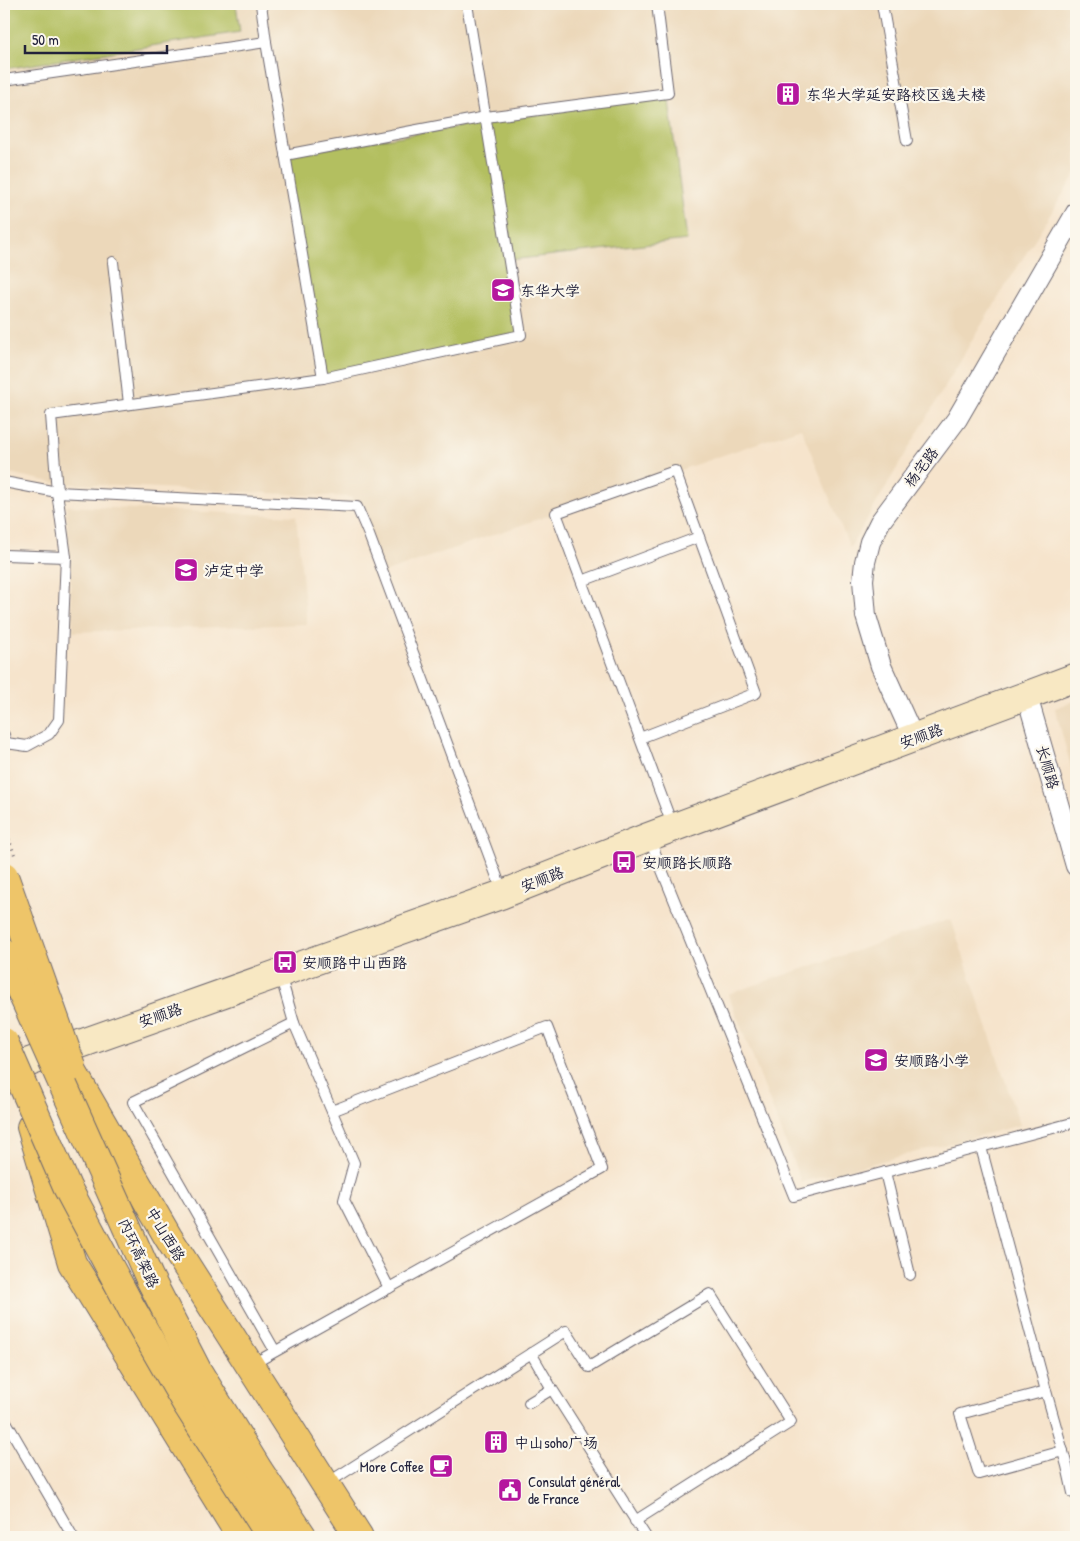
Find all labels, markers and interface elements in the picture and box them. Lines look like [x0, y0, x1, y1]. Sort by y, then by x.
scale bar [25, 22, 168, 54]
text: 50 m [32, 29, 59, 50]
building icon: 东华大学延安路校区逸夫楼 [775, 81, 801, 107]
place label: 东华大学延安路校区逸夫楼 [806, 84, 986, 105]
school or university icon: 东华大学 [490, 277, 516, 303]
place label: 东华大学 [520, 280, 580, 301]
street label: 杨宅路 [899, 443, 943, 491]
school or university icon: 泸定中学 [173, 557, 199, 583]
place label: 泸定中学 [204, 560, 264, 581]
street label: 安顺路 [896, 718, 946, 754]
street label: 长顺路 [1032, 742, 1064, 792]
bus stop icon: 安顺路长顺路 [611, 849, 637, 875]
place label: 安顺路长顺路 [642, 852, 732, 873]
street label: 安顺路 [517, 861, 567, 897]
bus stop icon: 安顺路中山西路 [272, 949, 298, 975]
place label: 安顺路中山西路 [302, 952, 407, 973]
street label: 安顺路 [135, 998, 185, 1032]
school or university icon: 安顺路小学 [863, 1047, 889, 1073]
place label: 安顺路小学 [894, 1050, 969, 1071]
street label: 中山西路 [142, 1203, 190, 1265]
street label: 内环高架路 [114, 1215, 164, 1291]
building icon: 中山soho广场 [483, 1429, 509, 1455]
place label: 中山soho广场 [514, 1432, 598, 1453]
cafe icon: More Coffee [428, 1453, 454, 1479]
place label: More Coffee [360, 1456, 424, 1477]
place label: Consulat général de France [528, 1471, 620, 1509]
public building icon: Consulat général de France [497, 1477, 523, 1503]

